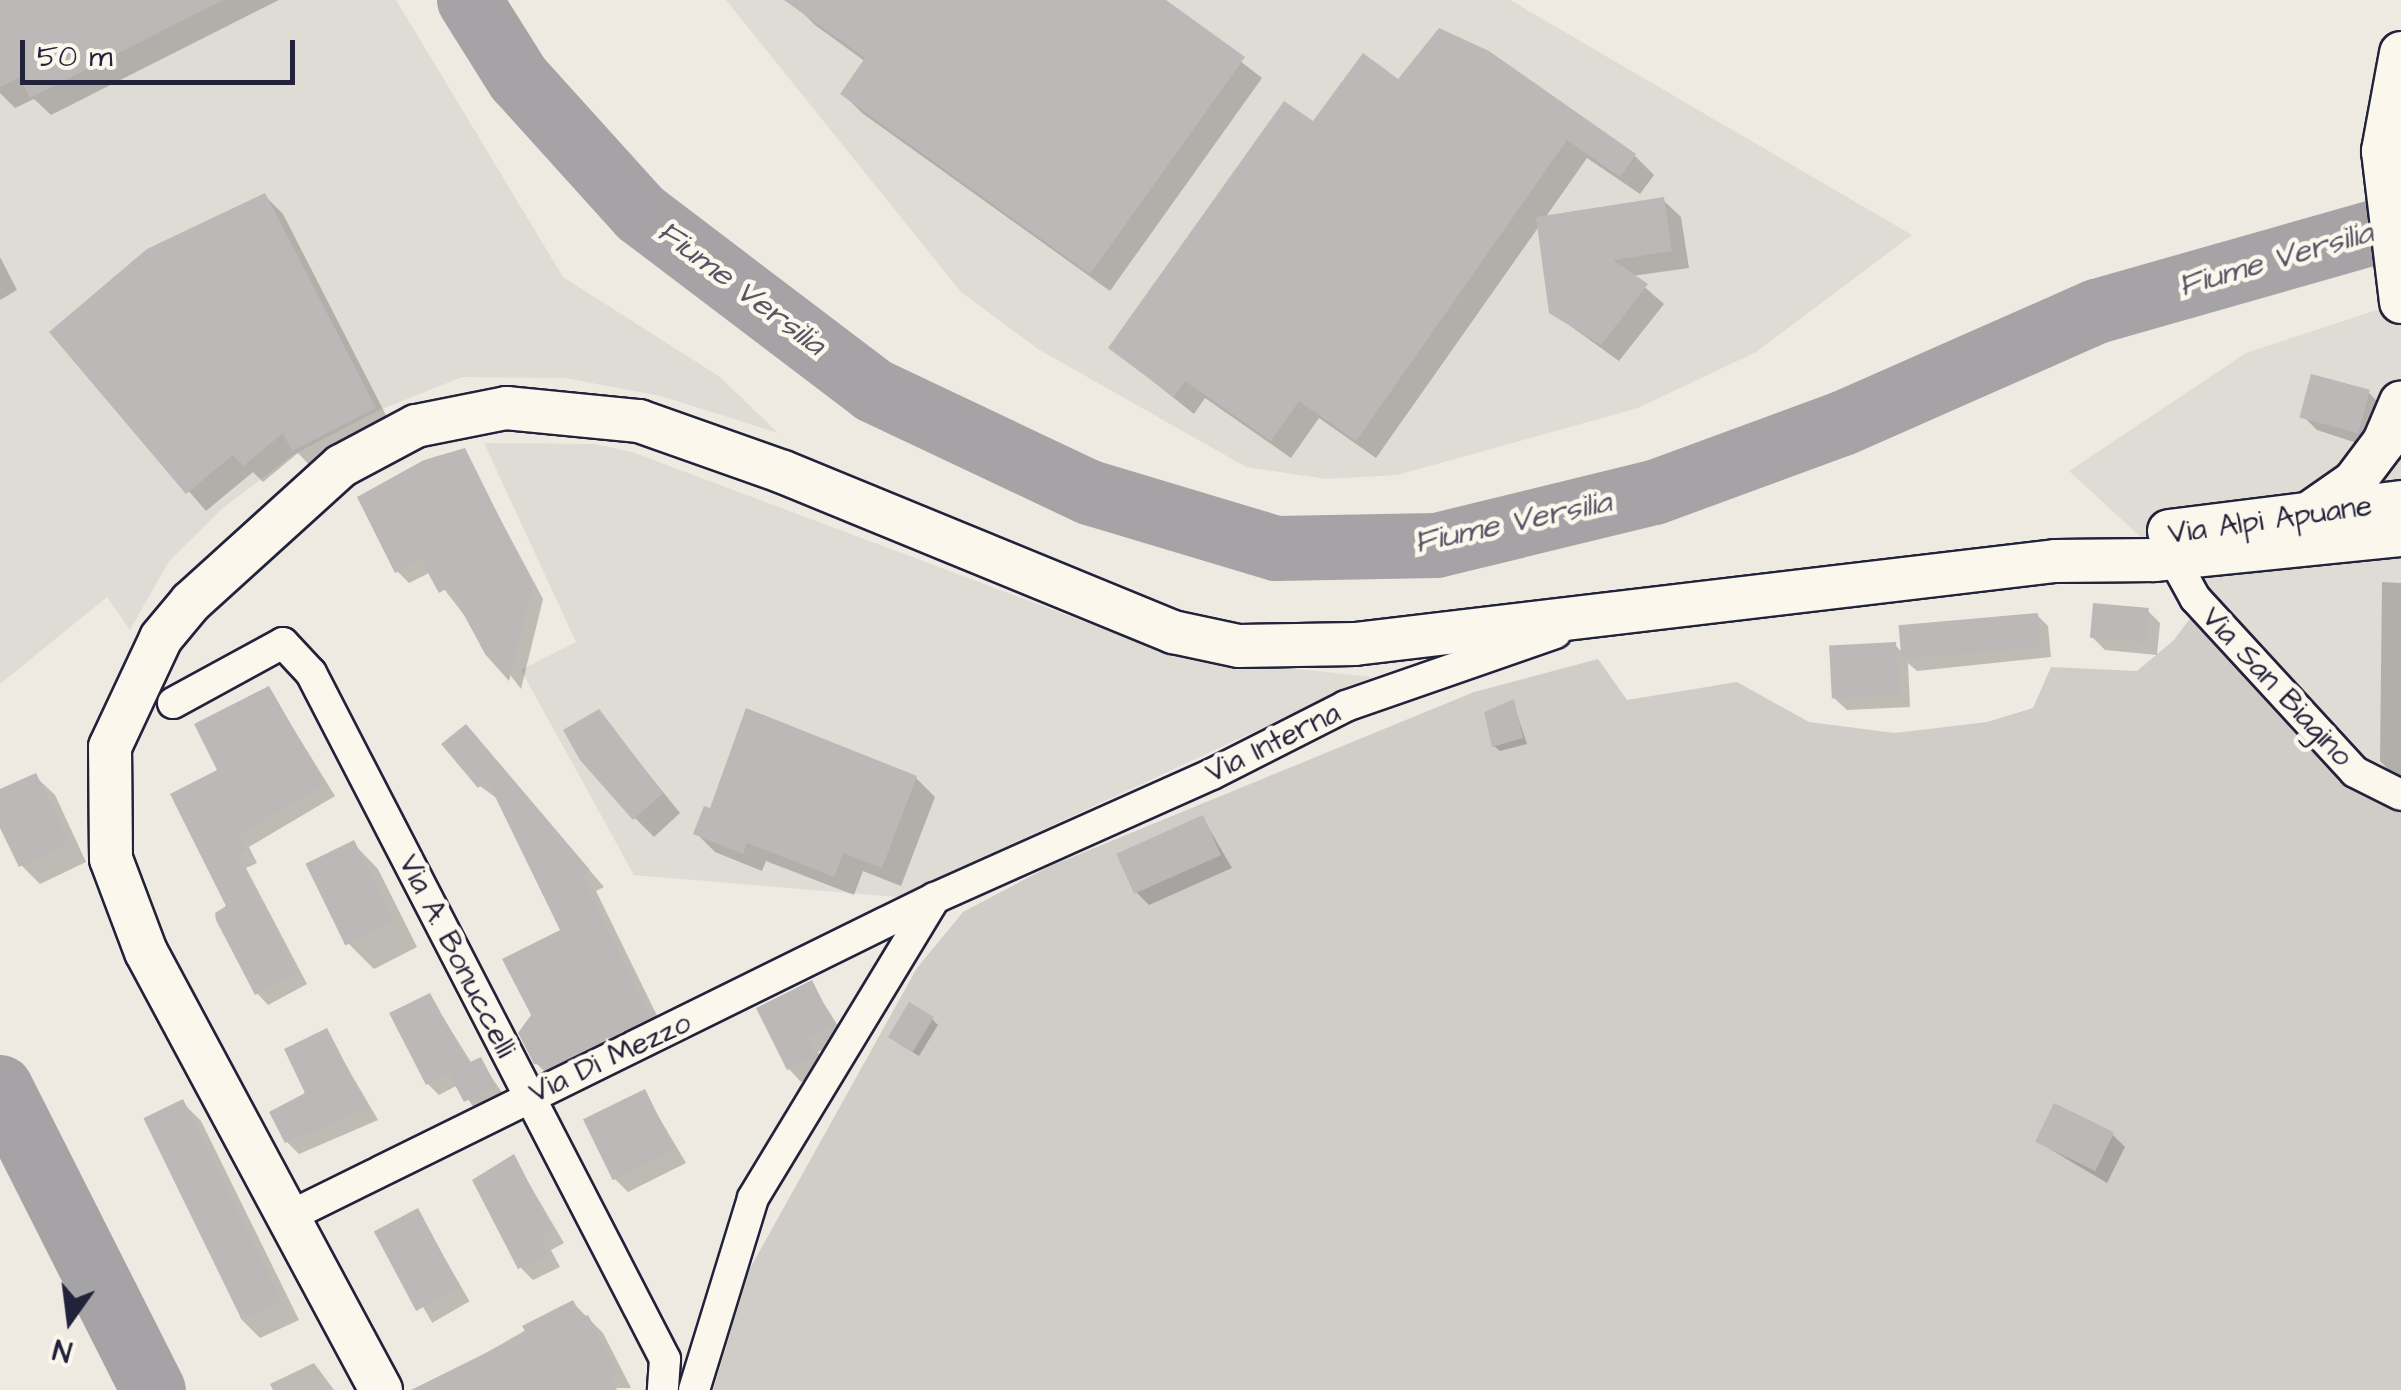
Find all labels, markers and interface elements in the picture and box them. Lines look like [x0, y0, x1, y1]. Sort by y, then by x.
scale bar [25, 20, 300, 82]
text: 50 m [37, 36, 113, 78]
water label: Fiume Versilia [649, 213, 833, 365]
water label: Fiume Versilia [2174, 214, 2378, 306]
water label: Fiume Versilia [1411, 483, 1615, 563]
street label: Via Alpi Apuane [2166, 488, 2374, 552]
street label: Via San Biagino [2194, 600, 2360, 774]
street label: Via Interna [1200, 695, 1346, 791]
street label: Via A. Bonuccelli [390, 849, 524, 1063]
street label: Via Di Mezzo [523, 1005, 697, 1111]
north arrow [20, 1270, 120, 1370]
text: N [49, 1329, 76, 1371]

